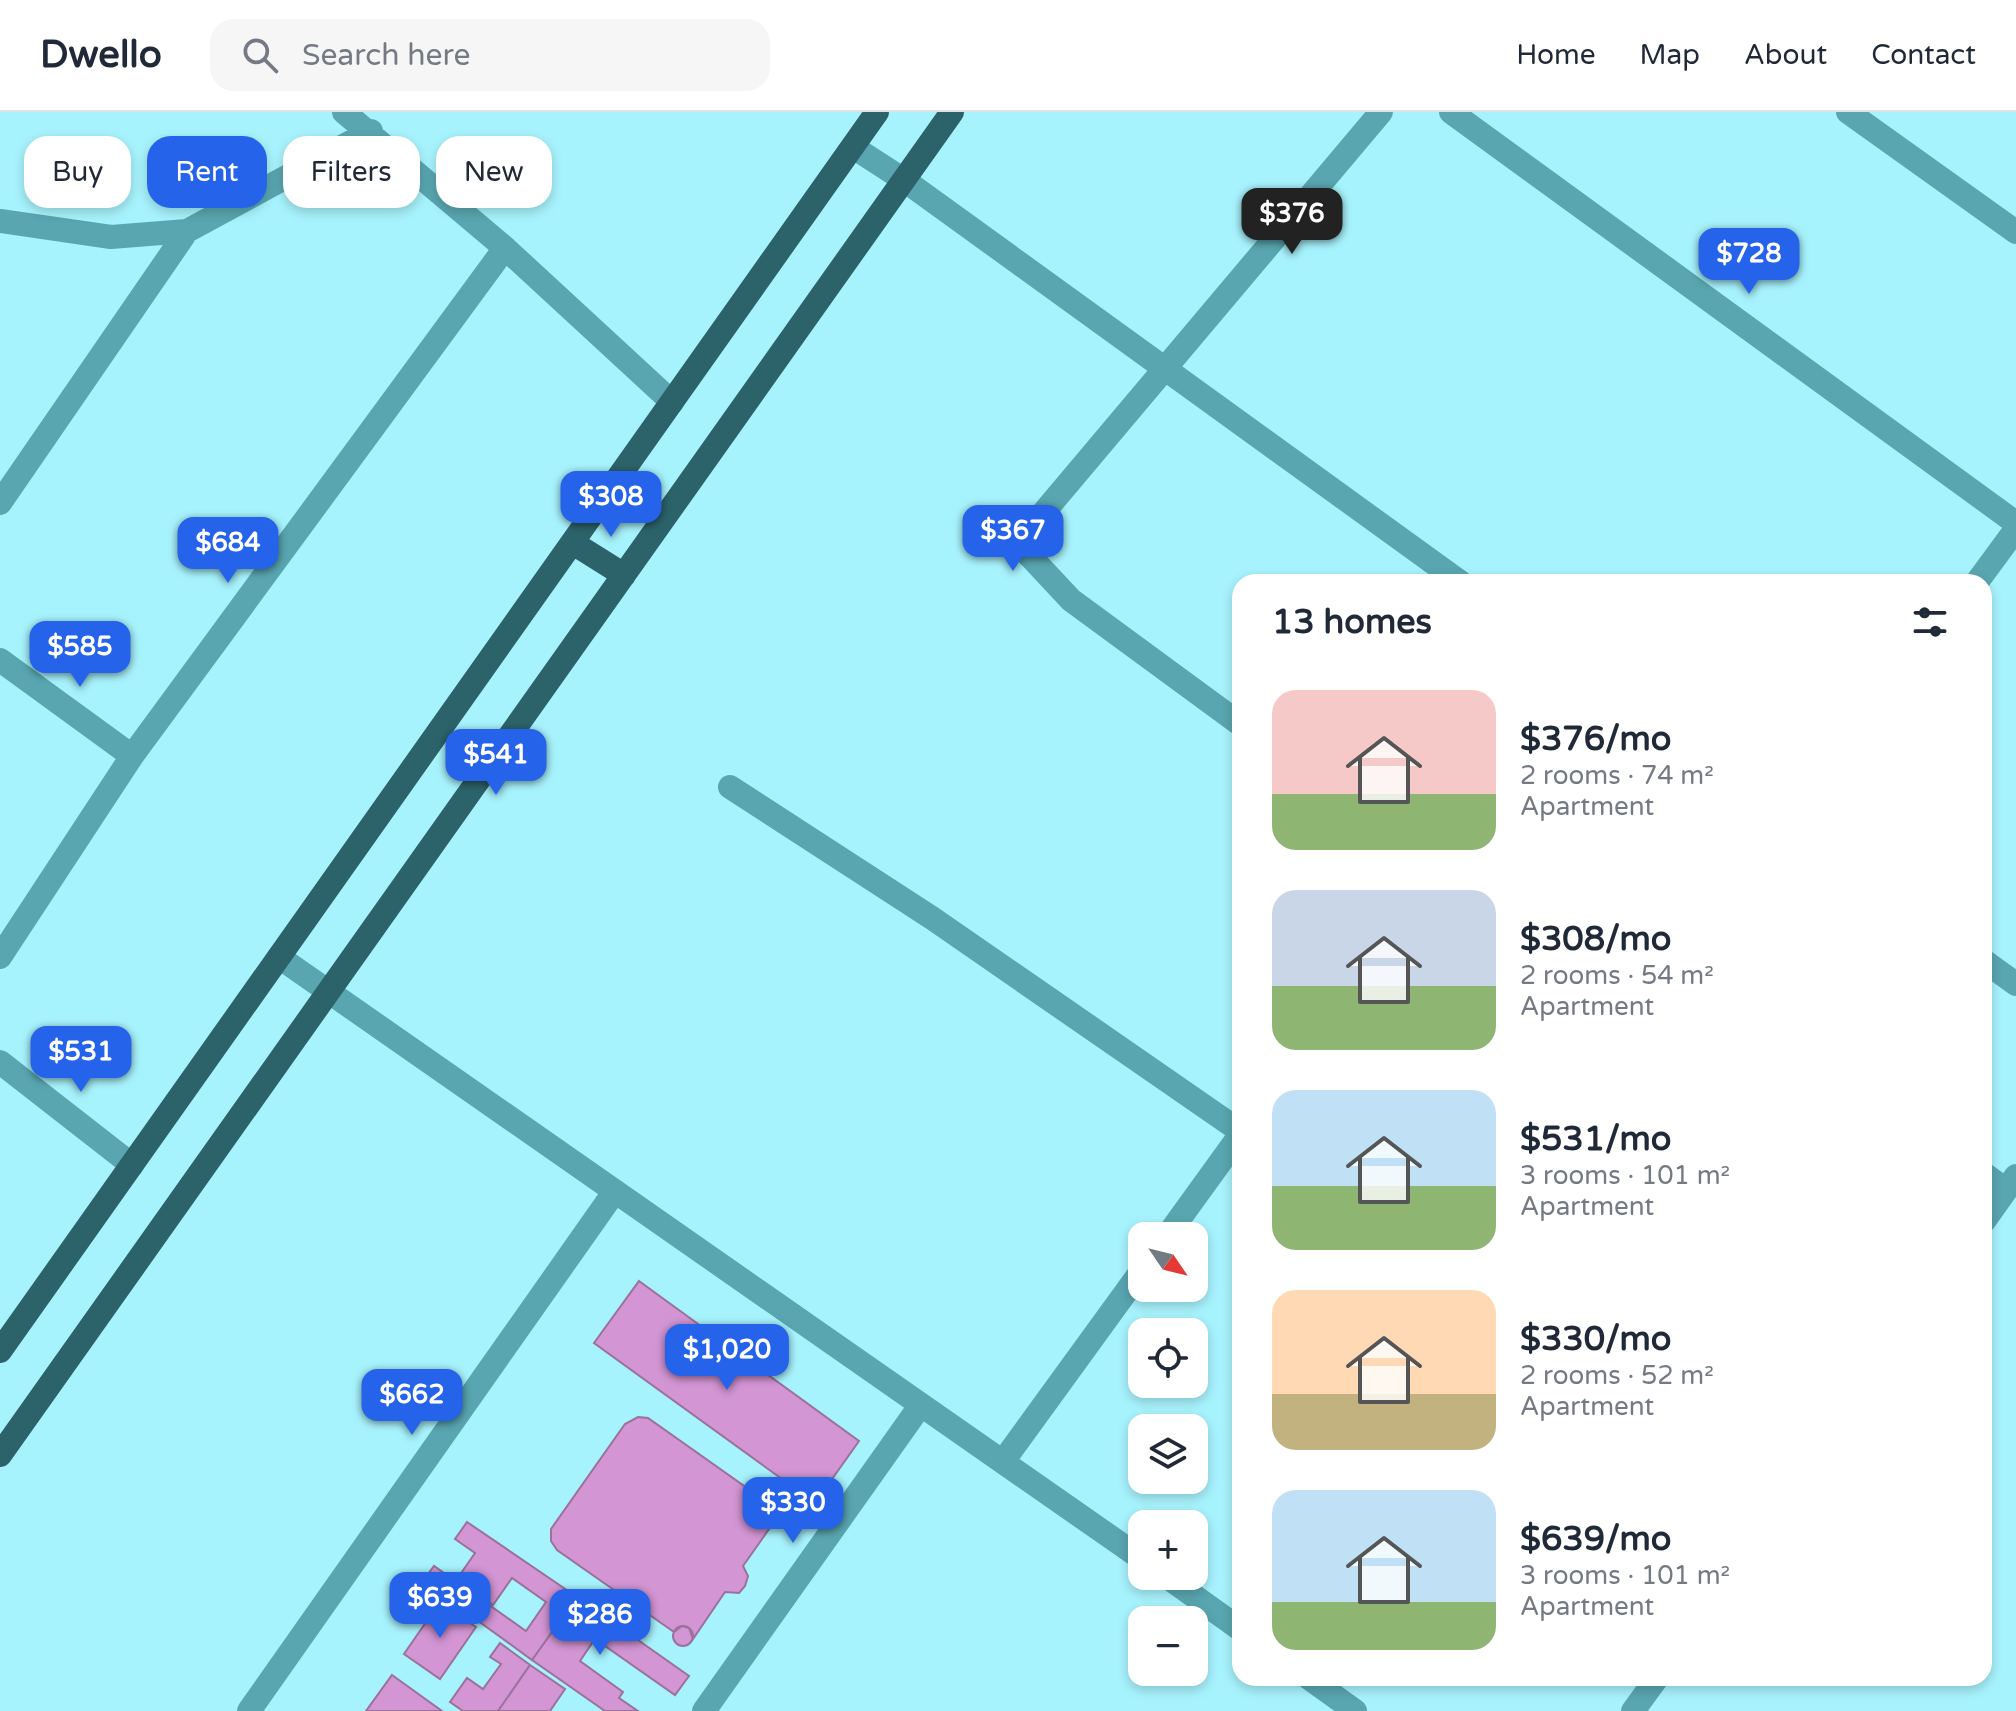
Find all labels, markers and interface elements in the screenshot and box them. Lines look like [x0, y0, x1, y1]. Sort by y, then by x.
search box [210, 19, 770, 91]
text: Dwello [40, 32, 162, 78]
icon: search [238, 33, 282, 77]
text: Search here [302, 37, 471, 74]
text: Home [1516, 38, 1596, 72]
text: Map [1640, 38, 1700, 72]
text: About [1744, 38, 1827, 72]
text: Contact [1871, 38, 1976, 72]
chip: Buy [24, 136, 131, 208]
chip: Rent [147, 136, 267, 208]
chip: Filters [283, 136, 420, 208]
chip: New [436, 136, 552, 208]
pin: $376 [1245, 188, 1339, 256]
text: $376 [1259, 198, 1325, 229]
pin: $728 [1702, 228, 1796, 296]
text: $728 [1716, 238, 1782, 269]
pin: $308 [564, 471, 658, 539]
text: $308 [578, 481, 644, 512]
pin: $367 [966, 505, 1060, 573]
text: $367 [980, 515, 1046, 546]
pin: $684 [181, 517, 275, 585]
text: $684 [195, 527, 261, 558]
icon: filters [1908, 600, 1952, 644]
text: 13 homes [1272, 602, 1432, 643]
pin: $585 [33, 621, 127, 689]
text: $585 [47, 631, 113, 662]
text: $376/mo [1520, 719, 1671, 760]
icon: home [1336, 722, 1432, 818]
pin: $541 [449, 729, 543, 797]
text: $541 [463, 739, 529, 770]
text: 2 rooms · 74 m² [1520, 760, 1714, 791]
text: Apartment [1520, 791, 1654, 822]
text: $308/mo [1520, 919, 1671, 960]
icon: home [1336, 922, 1432, 1018]
text: 2 rooms · 54 m² [1520, 960, 1714, 991]
text: Apartment [1520, 991, 1654, 1022]
pin: $531 [34, 1026, 128, 1094]
text: $531 [48, 1036, 114, 1067]
text: $531/mo [1520, 1119, 1671, 1160]
icon: home [1336, 1122, 1432, 1218]
text: 3 rooms · 101 m² [1520, 1160, 1730, 1191]
text: Apartment [1520, 1191, 1654, 1222]
north arrow [1128, 1222, 1208, 1302]
map controls [1128, 1222, 1208, 1686]
button: locate [1128, 1318, 1208, 1398]
text: $330/mo [1520, 1319, 1671, 1360]
icon: home [1336, 1322, 1432, 1418]
pin: $1,020 [662, 1324, 792, 1392]
text: $1,020 [683, 1334, 771, 1365]
text: 2 rooms · 52 m² [1520, 1360, 1714, 1391]
pin: $662 [365, 1369, 459, 1437]
text: $662 [379, 1379, 445, 1410]
text: Apartment [1520, 1391, 1654, 1422]
button: layers [1128, 1414, 1208, 1494]
pin: $330 [746, 1477, 840, 1545]
text: $330 [760, 1487, 826, 1518]
button: + [1128, 1510, 1208, 1590]
text: $639/mo [1520, 1519, 1671, 1560]
icon: home [1336, 1522, 1432, 1618]
text: 3 rooms · 101 m² [1520, 1560, 1730, 1591]
pin: $639 [393, 1572, 487, 1640]
text: $639 [407, 1582, 473, 1613]
pin: $286 [553, 1589, 647, 1657]
text: Apartment [1520, 1591, 1654, 1622]
text: $286 [567, 1599, 633, 1630]
button: − [1128, 1606, 1208, 1686]

